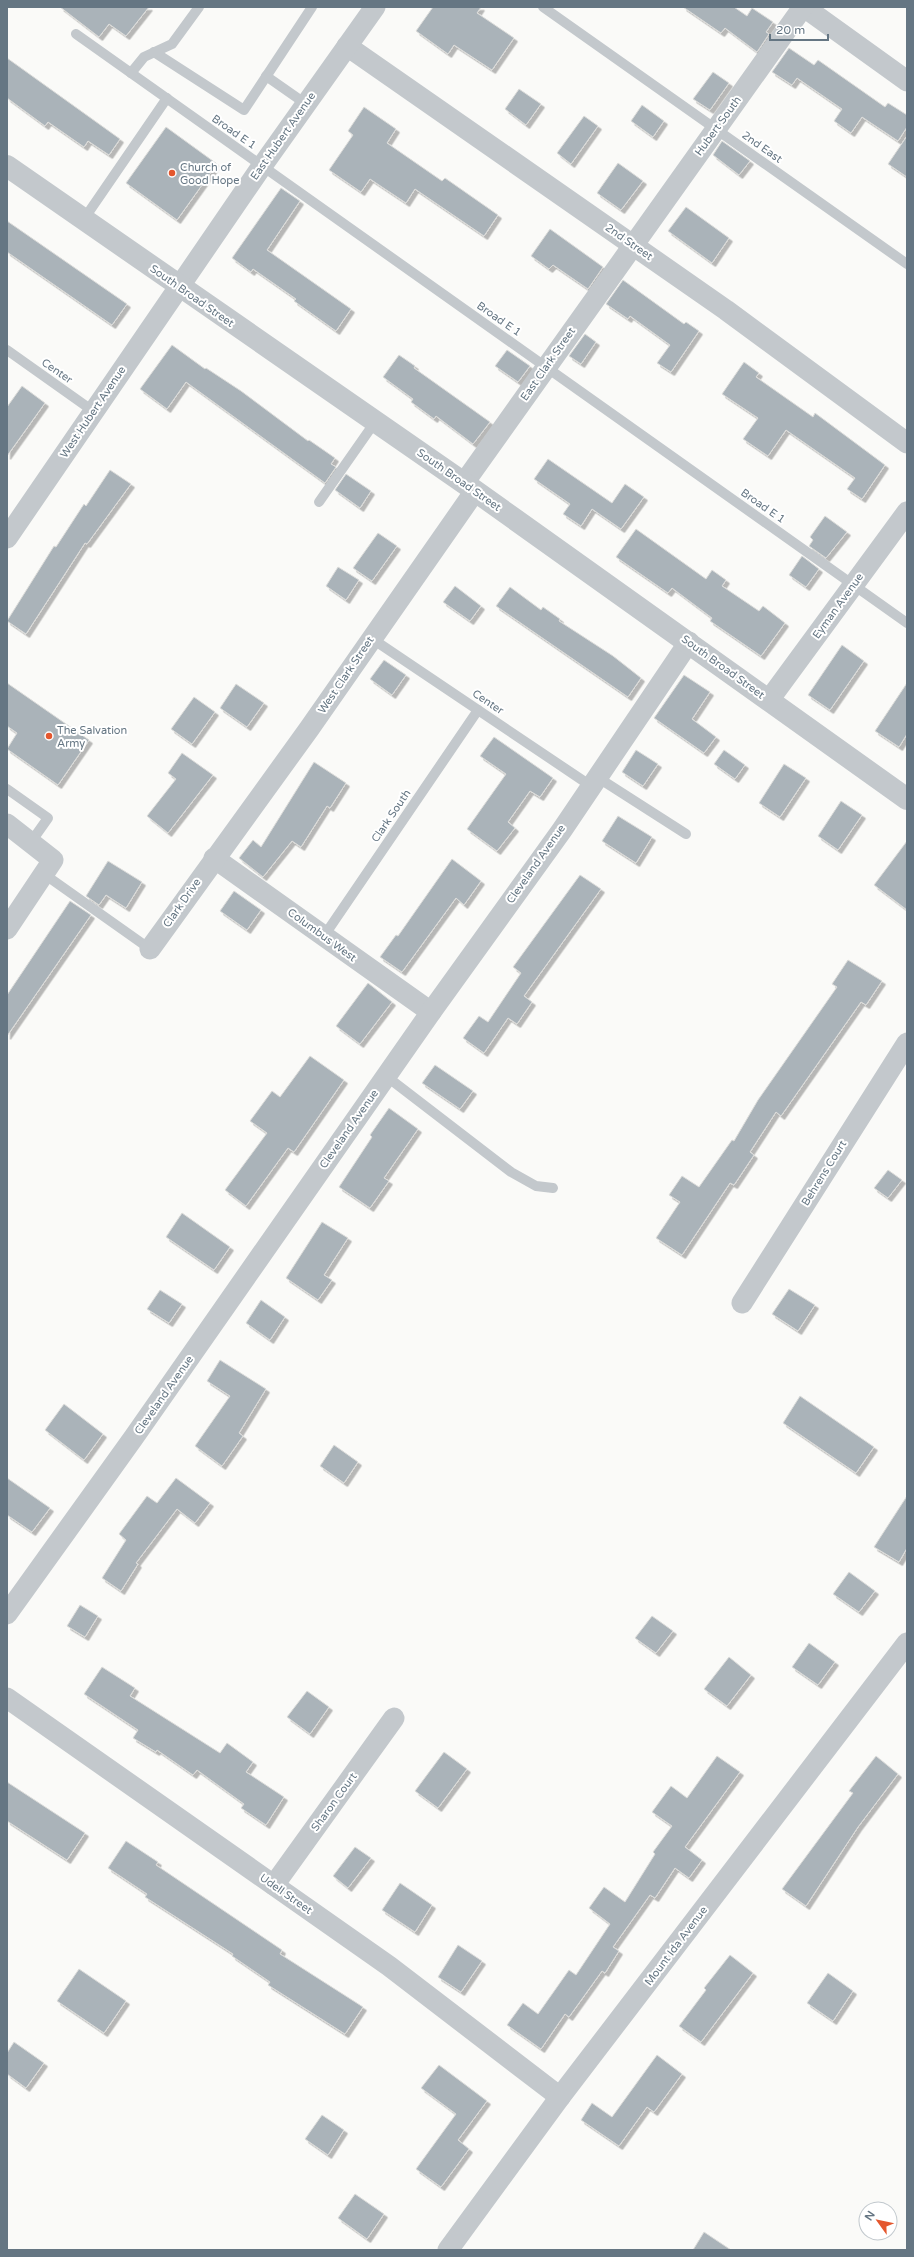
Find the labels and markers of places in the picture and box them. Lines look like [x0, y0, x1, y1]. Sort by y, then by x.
place label: Church of Good Hope [180, 161, 240, 187]
marker: Church of Good Hope [167, 168, 177, 178]
place label: The Salvation Army [57, 724, 127, 750]
marker: The Salvation Army [44, 731, 54, 741]

